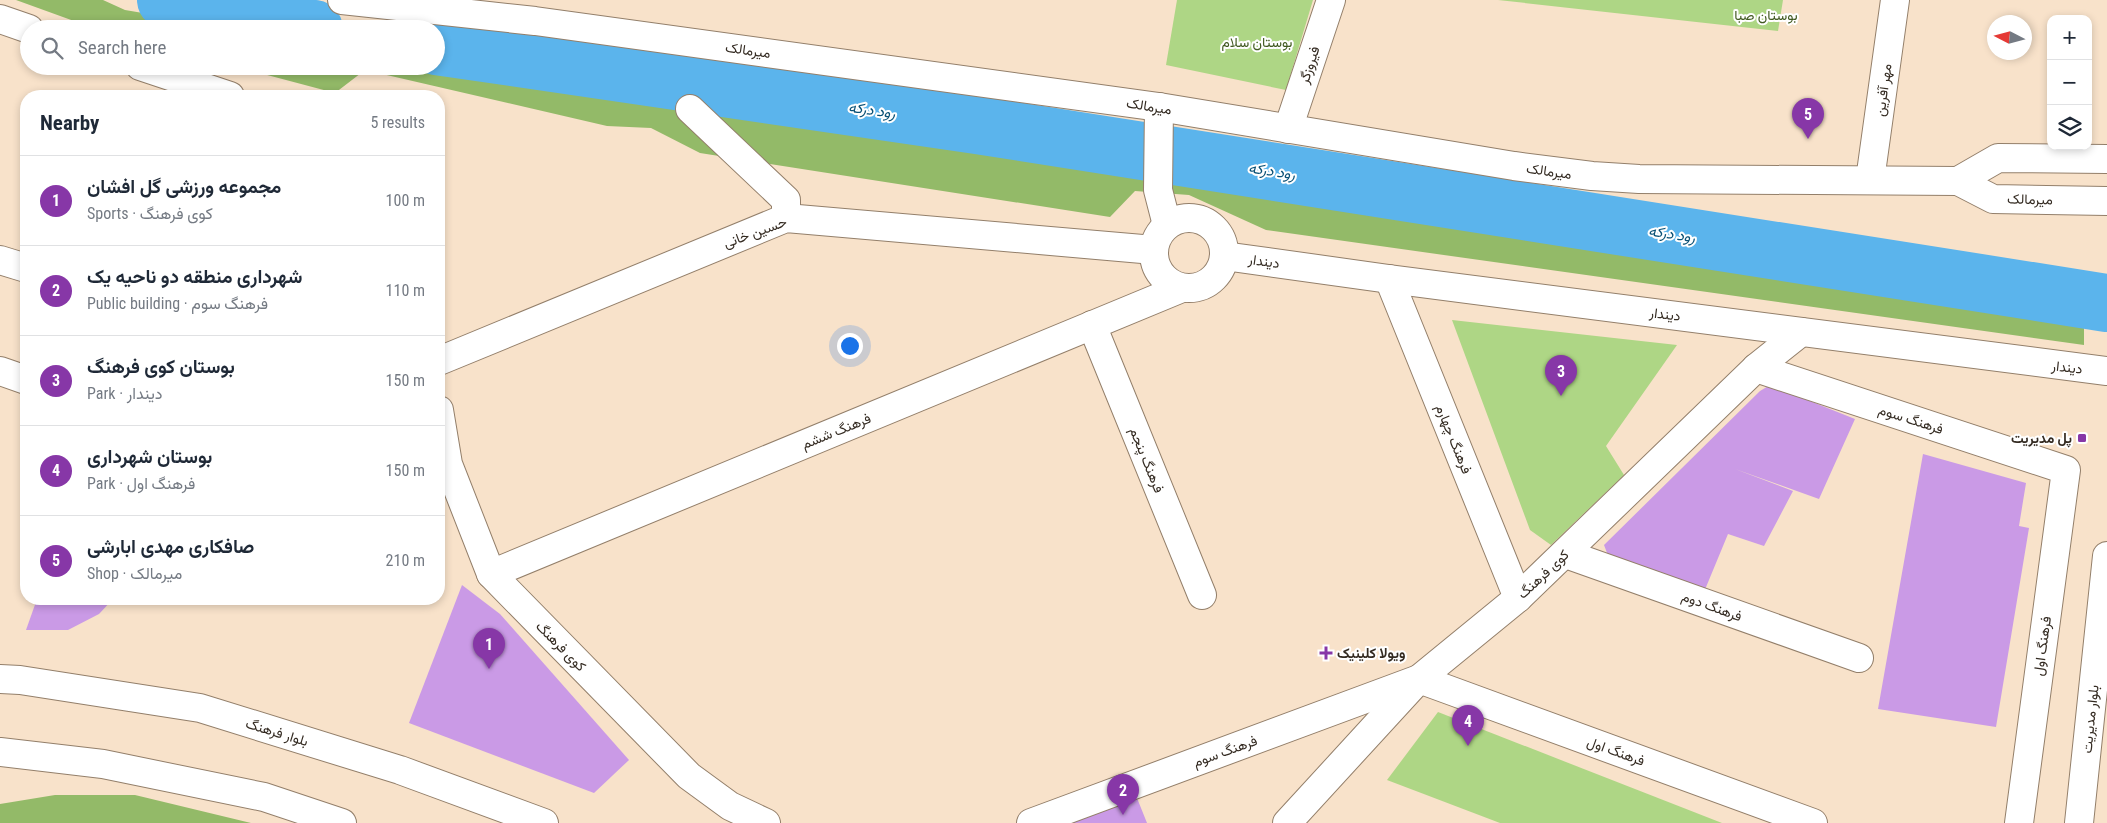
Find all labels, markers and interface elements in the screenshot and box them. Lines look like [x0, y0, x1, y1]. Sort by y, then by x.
park label: بوستان صبا [1734, 7, 1798, 24]
north arrow [1987, 15, 2032, 60]
map controls [2047, 15, 2092, 150]
button: + [2047, 15, 2092, 60]
search box [20, 20, 445, 75]
icon: search [38, 34, 66, 62]
park label: بوستان سلام [1222, 34, 1292, 51]
text: Search here [78, 36, 166, 59]
street label: میرمالک [724, 39, 772, 62]
street label: فیروزگر [1295, 44, 1324, 87]
button: − [2047, 60, 2092, 105]
street label: مهر آفرین [1871, 63, 1896, 118]
street label: میرمالک [1125, 95, 1173, 118]
water label: رود درکه [847, 98, 897, 122]
pin: 5 [1792, 98, 1824, 139]
button: layers [2047, 105, 2092, 150]
text: Nearby [40, 111, 99, 135]
text: 5 results [370, 113, 425, 132]
water label: رود درکه [1247, 158, 1297, 184]
street label: میرمالک [1525, 160, 1573, 183]
text: مجموعه ورزشی گل افشان [87, 175, 281, 198]
text: 1 [52, 191, 60, 210]
text: 100 m [386, 191, 425, 210]
street label: میرمالک [2007, 191, 2053, 208]
text: Sports · کوی فرهنگ [87, 204, 213, 223]
street label: حسین خانی [721, 213, 789, 252]
water label: رود درکه [1647, 221, 1697, 247]
street label: دیندار [1246, 251, 1281, 272]
text: شهرداری منطقه دو ناحیه یک [87, 265, 303, 288]
text: 2 [52, 281, 60, 300]
text: 110 m [386, 281, 425, 300]
text: Public building · فرهنگ سوم [87, 294, 268, 313]
street label: دیندار [1647, 304, 1682, 325]
your location [837, 333, 863, 359]
text: بوستان کوی فرهنگ [87, 355, 235, 378]
pin: 3 [1545, 355, 1577, 396]
street label: دیندار [2050, 357, 2084, 378]
text: 3 [52, 371, 60, 390]
text: 150 m [386, 371, 425, 390]
text: Park · دیندار [87, 384, 163, 403]
street label: فرهنگ سوم [1876, 401, 1945, 438]
street label: فرهنگ چهارم [1431, 402, 1475, 477]
street label: فرهنگ ششم [799, 410, 873, 453]
street label: فرهنگ پنجم [1125, 425, 1167, 496]
place label: پل مدیریت [2011, 430, 2072, 448]
marker: پل مدیریت [2076, 432, 2088, 444]
text: بوستان شهرداری [87, 445, 212, 468]
text: 4 [52, 461, 60, 480]
text: 150 m [386, 461, 425, 480]
text: Park · فرهنگ اول [87, 474, 195, 493]
text: صافکاری مهدی ابارشی [87, 535, 254, 558]
street label: کوی فرهنگ [1514, 546, 1572, 602]
text: 5 [52, 551, 60, 570]
text: 210 m [386, 551, 425, 570]
text: Shop · میرمالک [87, 564, 182, 583]
street label: فرهنگ دوم [1679, 588, 1744, 625]
street label: فرهنگ اول [2030, 615, 2056, 677]
street label: کوی فرهنگ [532, 618, 589, 675]
pin: 1 [473, 628, 505, 669]
place label: ویولا کلینیک [1337, 645, 1406, 662]
marker: ویولا کلینیک [1319, 646, 1333, 660]
street label: بلوار مدیریت [2078, 684, 2103, 754]
pin: 4 [1452, 705, 1484, 746]
street label: بلوار فرهنگ [244, 715, 310, 750]
street label: فرهنگ سوم [1191, 732, 1260, 771]
street label: فرهنگ اول [1584, 733, 1647, 771]
pin: 2 [1107, 774, 1139, 815]

